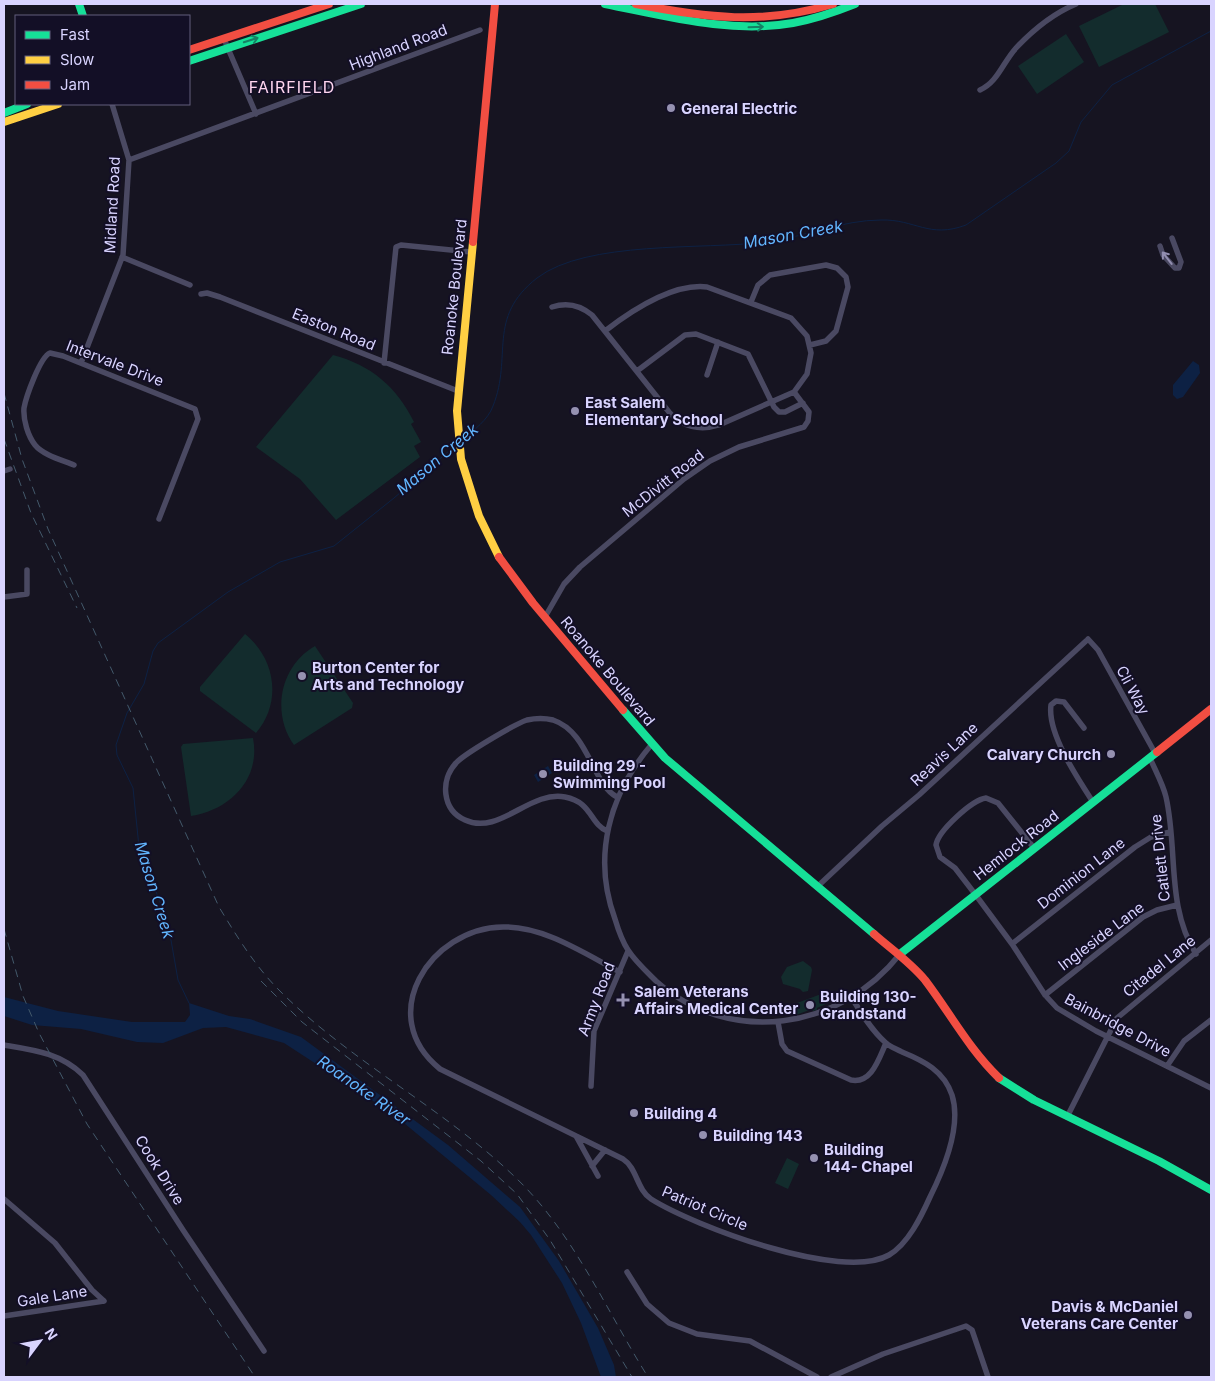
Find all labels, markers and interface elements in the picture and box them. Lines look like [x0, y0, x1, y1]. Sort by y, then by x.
legend [15, 15, 190, 105]
street label: Highland Road [346, 20, 450, 74]
one-way arrow [748, 23, 764, 32]
text: Fast [60, 25, 90, 44]
one-way arrow [243, 34, 259, 44]
text: Slow [60, 50, 94, 69]
text: Jam [60, 75, 90, 94]
district label: FAIRFIELD [249, 77, 335, 97]
place label: General Electric [681, 99, 797, 118]
marker: General Electric [665, 102, 677, 114]
street label: Midland Road [100, 156, 124, 254]
water label: Mason Creek [742, 215, 845, 253]
street label: Roanoke Boulevard [437, 218, 471, 356]
one-way arrow [1161, 252, 1172, 265]
street label: Easton Road [289, 304, 379, 354]
street label: Intervale Drive [64, 336, 166, 390]
place label: East Salem Elementary School [585, 393, 723, 429]
marker: East Salem Elementary School [569, 405, 581, 417]
water label: Mason Creek [392, 419, 482, 499]
street label: McDivitt Road [618, 445, 708, 521]
street label: Roanoke Boulevard [557, 612, 659, 730]
place label: Burton Center for Arts and Technology [312, 658, 464, 694]
street label: Cli Way [1112, 662, 1154, 718]
marker: Burton Center for Arts and Technology [296, 670, 308, 682]
street label: Reavis Lane [906, 718, 982, 790]
place label: Calvary Church [987, 745, 1101, 764]
marker: Calvary Church [1105, 748, 1117, 760]
place label: Building 29 - Swimming Pool [553, 756, 666, 792]
marker: Building 29 - Swimming Pool [537, 768, 549, 780]
street label: Hemlock Road [970, 806, 1062, 884]
street label: Catlett Drive [1146, 813, 1174, 903]
street label: Dominion Lane [1034, 833, 1128, 913]
water label: Mason Creek [131, 839, 179, 941]
street label: Ingleside Lane [1054, 898, 1148, 974]
street label: Citadel Lane [1119, 931, 1199, 1001]
street label: Army Road [573, 959, 619, 1039]
place label: Salem Veterans Affairs Medical Center [634, 982, 798, 1018]
place label: Building 130- Grandstand [820, 987, 917, 1023]
street label: Bainbridge Drive [1061, 989, 1175, 1061]
marker: Salem Veterans Affairs Medical Center [616, 993, 630, 1007]
marker: Building 130- Grandstand [804, 999, 816, 1011]
water label: Roanoke River [314, 1051, 415, 1130]
place label: Building 4 [644, 1104, 717, 1123]
marker: Building 4 [628, 1107, 640, 1119]
place label: Building 143 [713, 1126, 803, 1145]
marker: Building 143 [697, 1129, 709, 1141]
street label: Cook Drive [131, 1132, 189, 1208]
place label: Building 144- Chapel [824, 1140, 913, 1176]
marker: Building 144- Chapel [808, 1152, 820, 1164]
street label: Patriot Circle [659, 1181, 751, 1235]
street label: Gale Lane [16, 1281, 88, 1311]
place label: Davis & McDaniel Veterans Care Center [1021, 1297, 1178, 1333]
marker: Davis & McDaniel Veterans Care Center [1182, 1309, 1194, 1321]
north arrow [15, 1316, 65, 1366]
text: N [41, 1325, 61, 1343]

